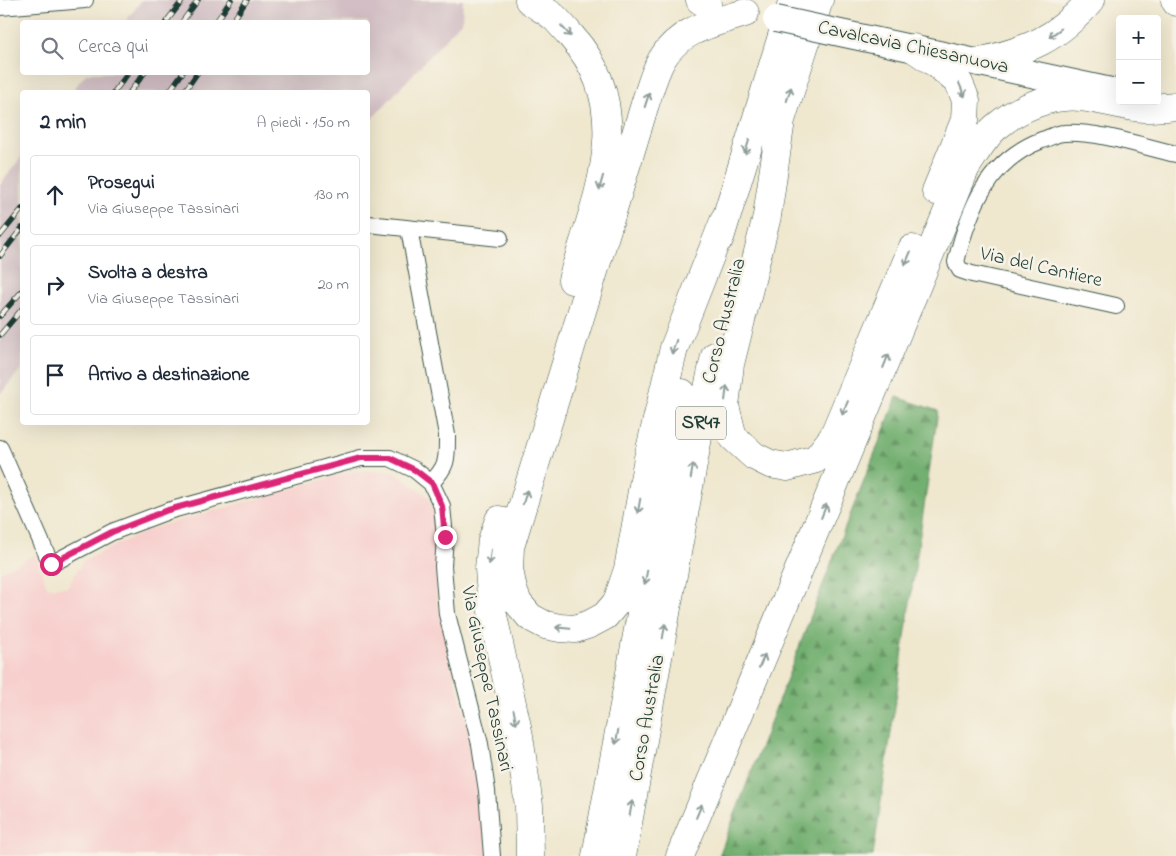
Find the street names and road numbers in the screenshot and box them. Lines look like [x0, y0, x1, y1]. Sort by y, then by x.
street label: Cavalcavia Chiesanuova [815, 14, 1011, 82]
street label: Via del Cantiere [976, 240, 1105, 296]
street label: Corso Australia [695, 255, 755, 387]
road number: SR47 [676, 406, 726, 439]
street label: Via Giuseppe Tassinari [452, 583, 520, 774]
street label: Corso Australia [623, 652, 673, 784]

